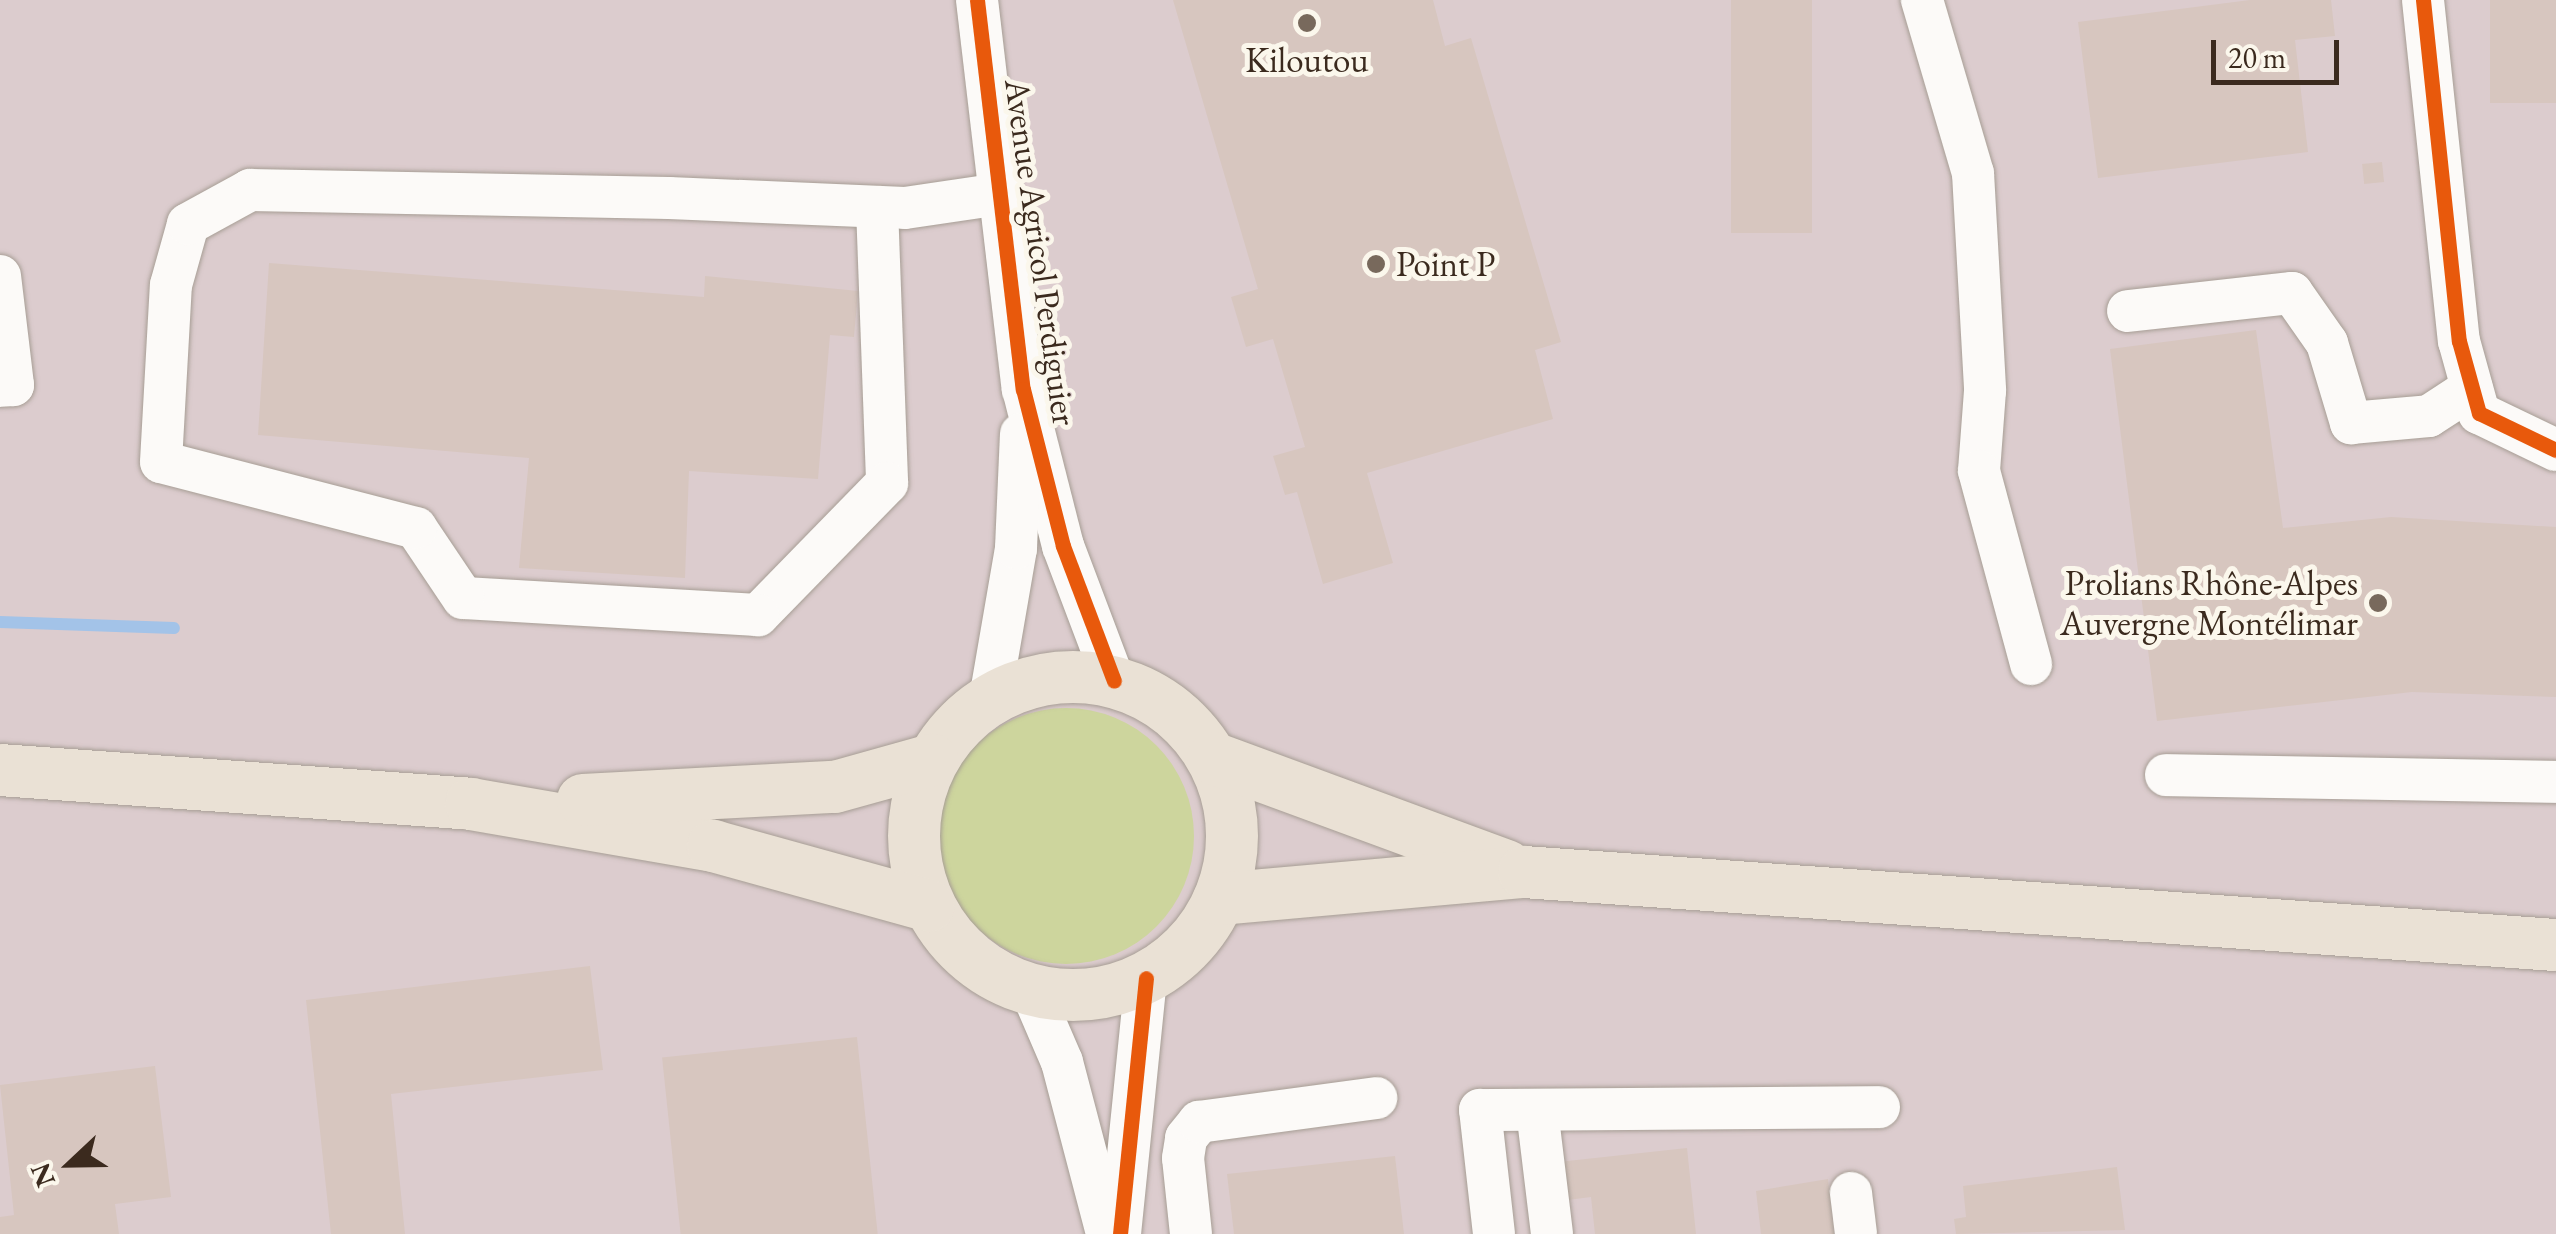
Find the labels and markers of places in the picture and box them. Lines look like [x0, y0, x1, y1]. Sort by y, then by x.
marker: Kiloutou [1296, 12, 1318, 34]
place label: Kiloutou [1245, 39, 1369, 81]
place label: Point P [1396, 243, 1495, 285]
marker: Point P [1365, 253, 1387, 275]
place label: Prolians Rhône-Alpes Auvergne Montélimar [2060, 562, 2358, 644]
marker: Prolians Rhône-Alpes Auvergne Montélimar [2367, 592, 2389, 614]

